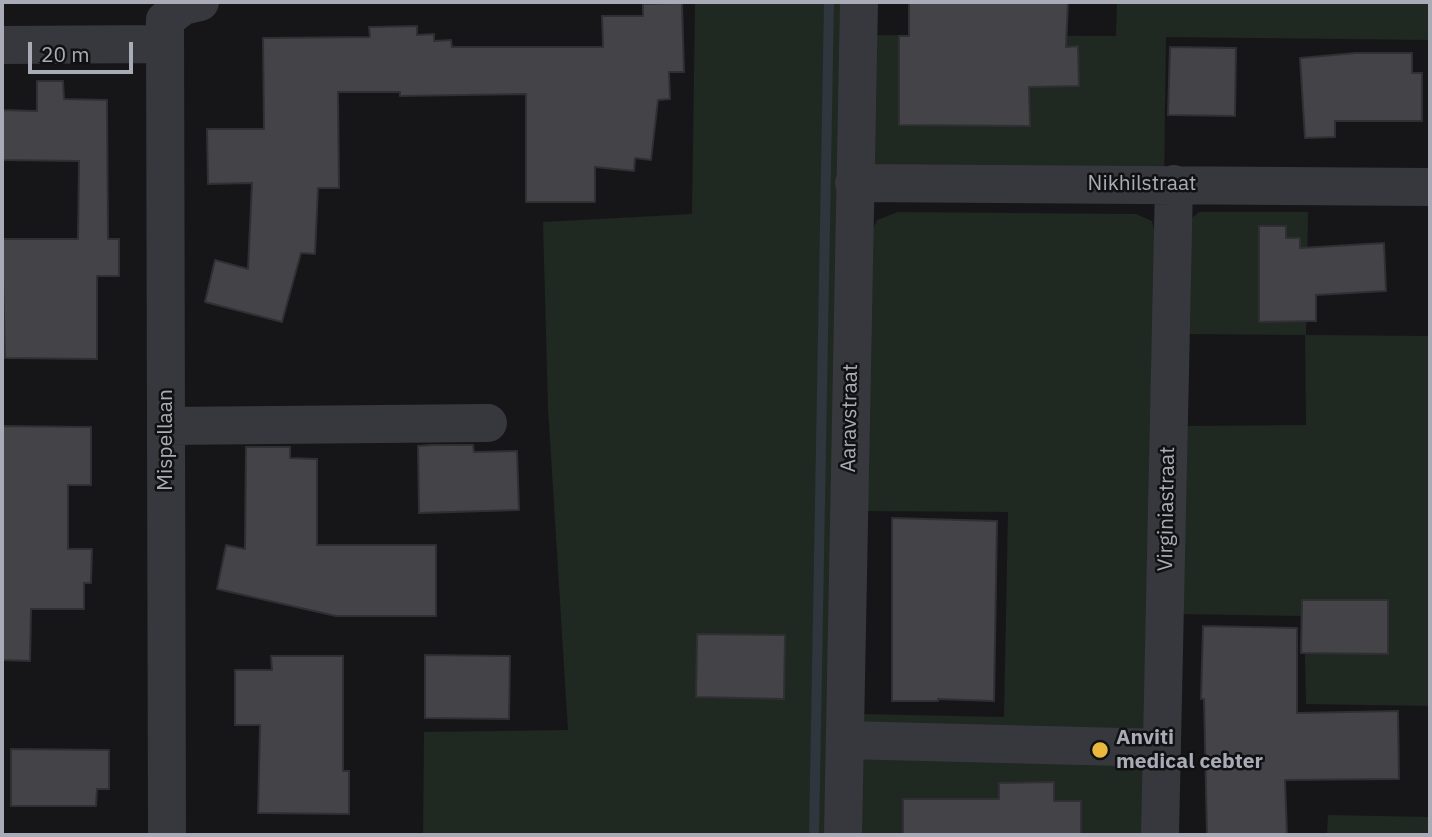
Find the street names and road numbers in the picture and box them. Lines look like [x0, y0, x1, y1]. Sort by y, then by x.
street label: Nikhilstraat [1088, 171, 1196, 197]
street label: Aaravstraat [836, 363, 864, 473]
street label: Mispellaan [153, 389, 179, 491]
street label: Virginiastraat [1153, 446, 1181, 572]

